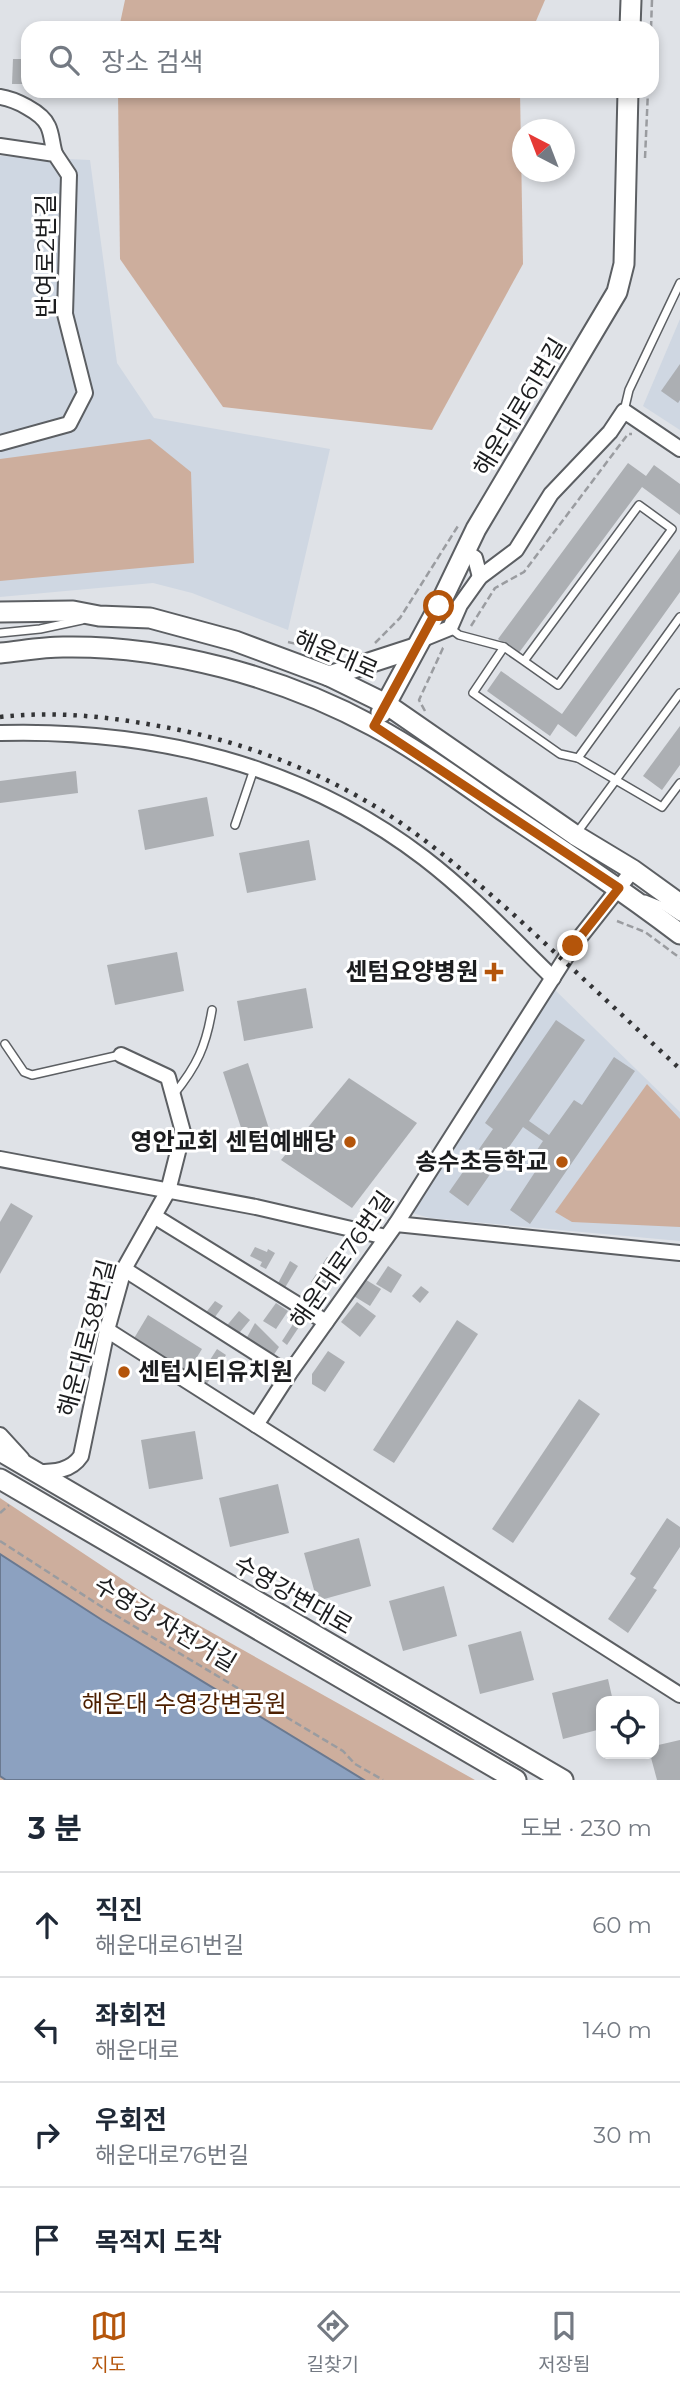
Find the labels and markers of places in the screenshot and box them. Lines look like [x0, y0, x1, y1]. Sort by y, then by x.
place label: 센텀요양병원 [346, 957, 478, 986]
marker: 센텀요양병원 [484, 962, 504, 982]
place label: 영안교회 센텀예배당 [130, 1127, 336, 1156]
marker: 영안교회 센텀예배당 [342, 1134, 358, 1150]
place label: 송수초등학교 [416, 1147, 548, 1176]
marker: 송수초등학교 [554, 1154, 570, 1170]
place label: 센텀시티유치원 [138, 1357, 293, 1386]
marker: 센텀시티유치원 [116, 1364, 132, 1380]

